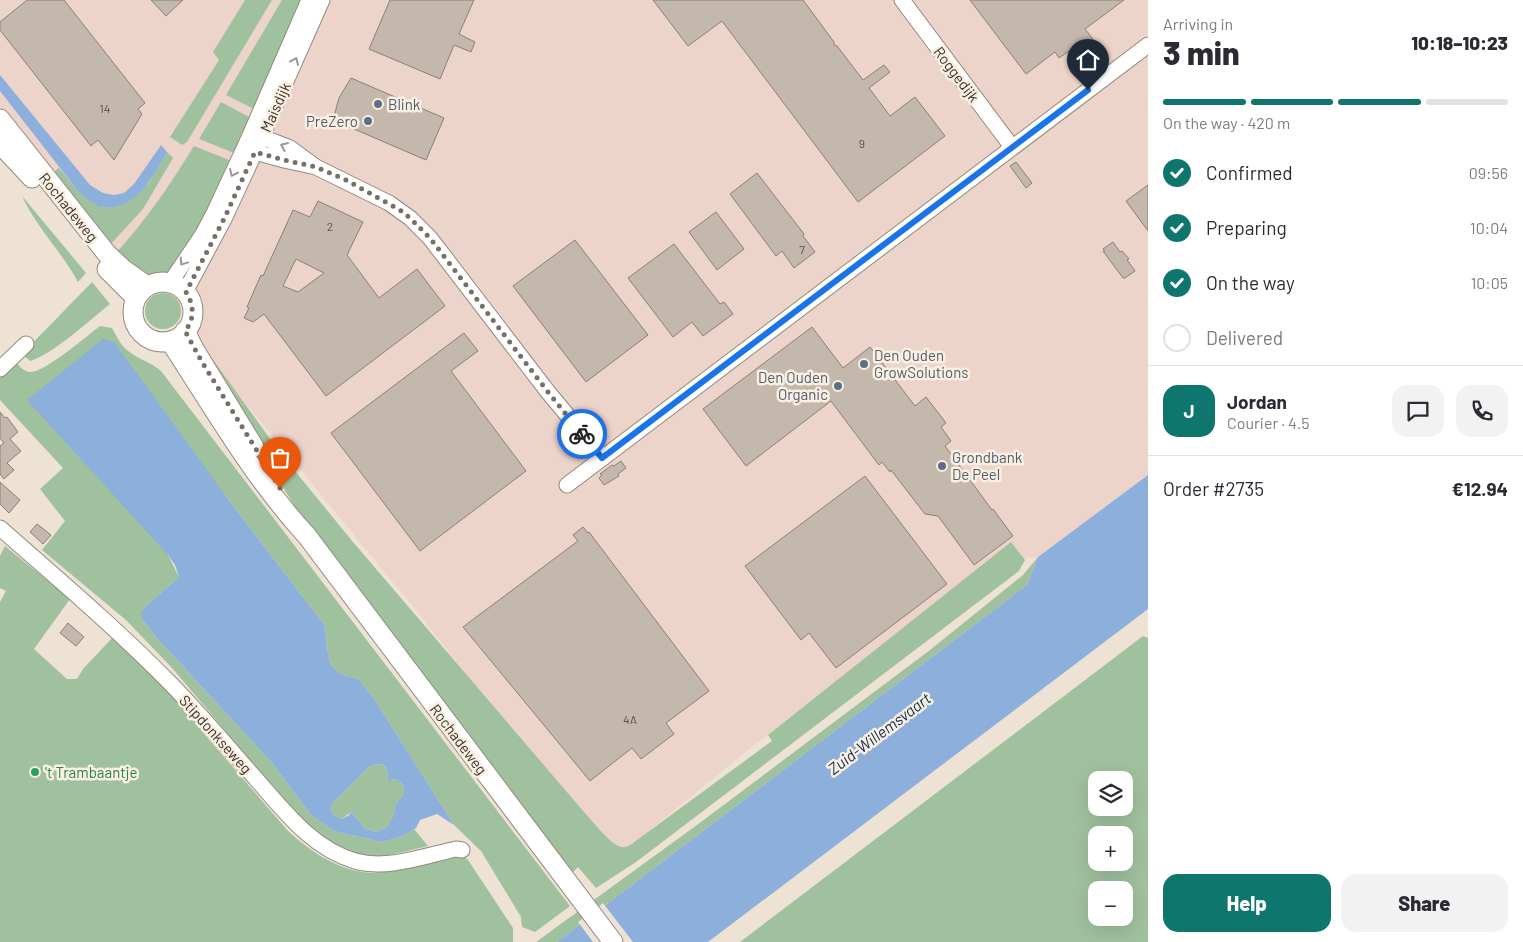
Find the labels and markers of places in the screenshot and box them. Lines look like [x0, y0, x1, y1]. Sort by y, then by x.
pin [1067, 39, 1109, 90]
place label: Blink [388, 95, 421, 113]
marker: Blink [372, 98, 384, 110]
place label: PreZero [306, 112, 358, 130]
marker: PreZero [362, 115, 374, 127]
place label: Den Ouden GrowSolutions [874, 346, 968, 381]
marker: Den Ouden GrowSolutions [858, 358, 870, 370]
place label: Den Ouden Organic [758, 368, 828, 403]
marker: Den Ouden Organic [832, 380, 844, 392]
pin [259, 437, 301, 488]
place label: Grondbank De Peel [952, 448, 1023, 483]
marker: Grondbank De Peel [936, 460, 948, 472]
place label: 't Trambaantje [45, 763, 137, 781]
marker: 't Trambaantje [29, 766, 41, 778]

